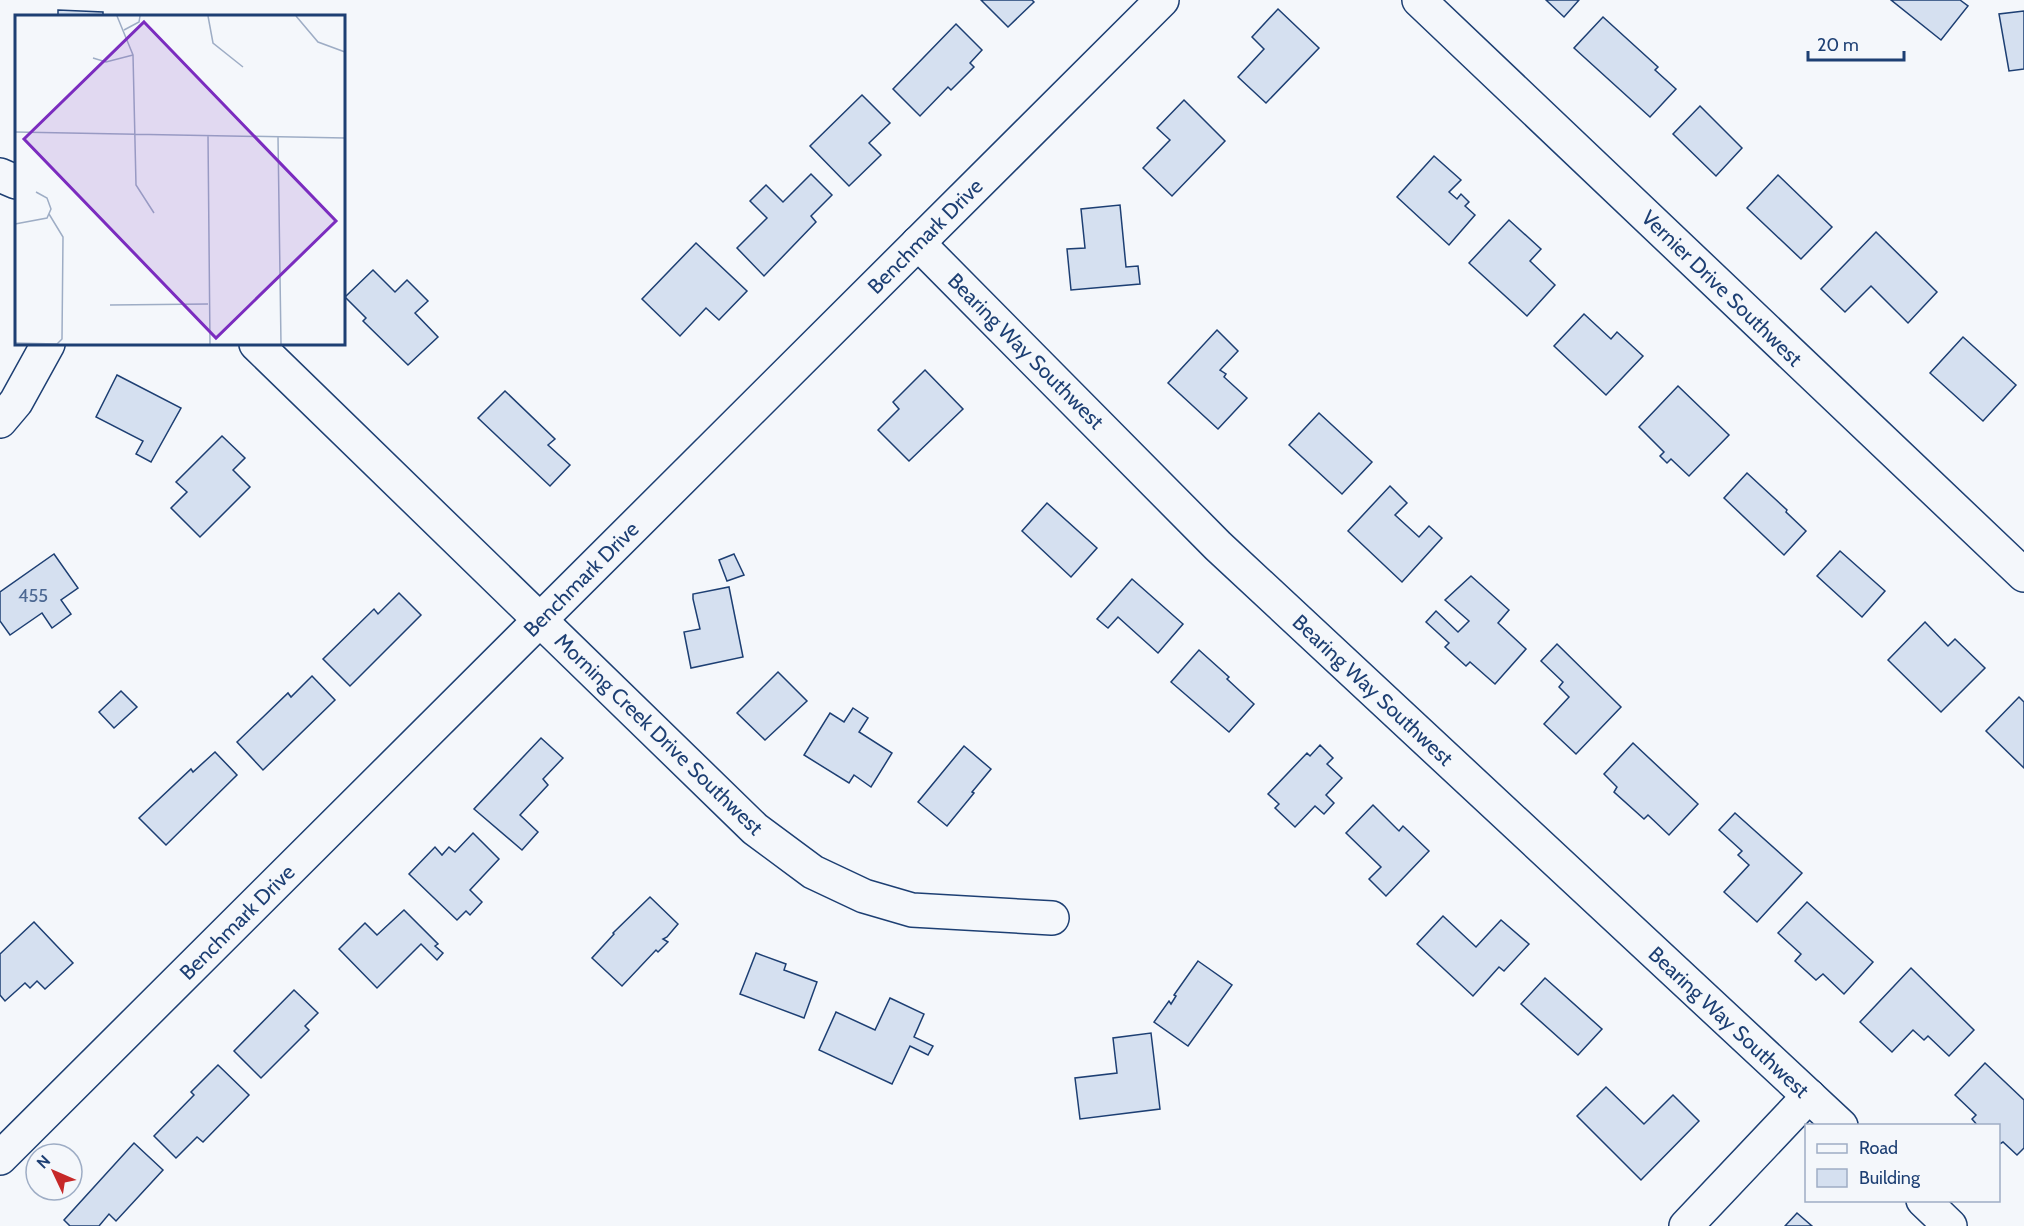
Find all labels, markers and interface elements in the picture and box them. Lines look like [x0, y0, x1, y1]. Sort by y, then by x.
inset map [15, 15, 345, 345]
scale bar [1808, 24, 1904, 62]
text: 20 m [1817, 34, 1859, 56]
street label: Benchmark Drive [862, 173, 988, 299]
street label: Vernier Drive Southwest [1636, 205, 1808, 371]
street label: Bearing Way Southwest [943, 268, 1109, 434]
street label: Benchmark Drive [518, 516, 644, 642]
house number: 455 [18, 585, 48, 607]
street label: Bearing Way Southwest [1288, 609, 1458, 771]
street label: Morning Creek Drive Southwest [550, 628, 768, 840]
street label: Benchmark Drive [174, 859, 300, 985]
street label: Bearing Way Southwest [1644, 941, 1814, 1103]
legend [1805, 1124, 2000, 1202]
text: Road [1859, 1137, 1898, 1159]
north arrow [24, 1142, 84, 1202]
text: N [33, 1151, 54, 1173]
text: Building [1859, 1167, 1921, 1189]

